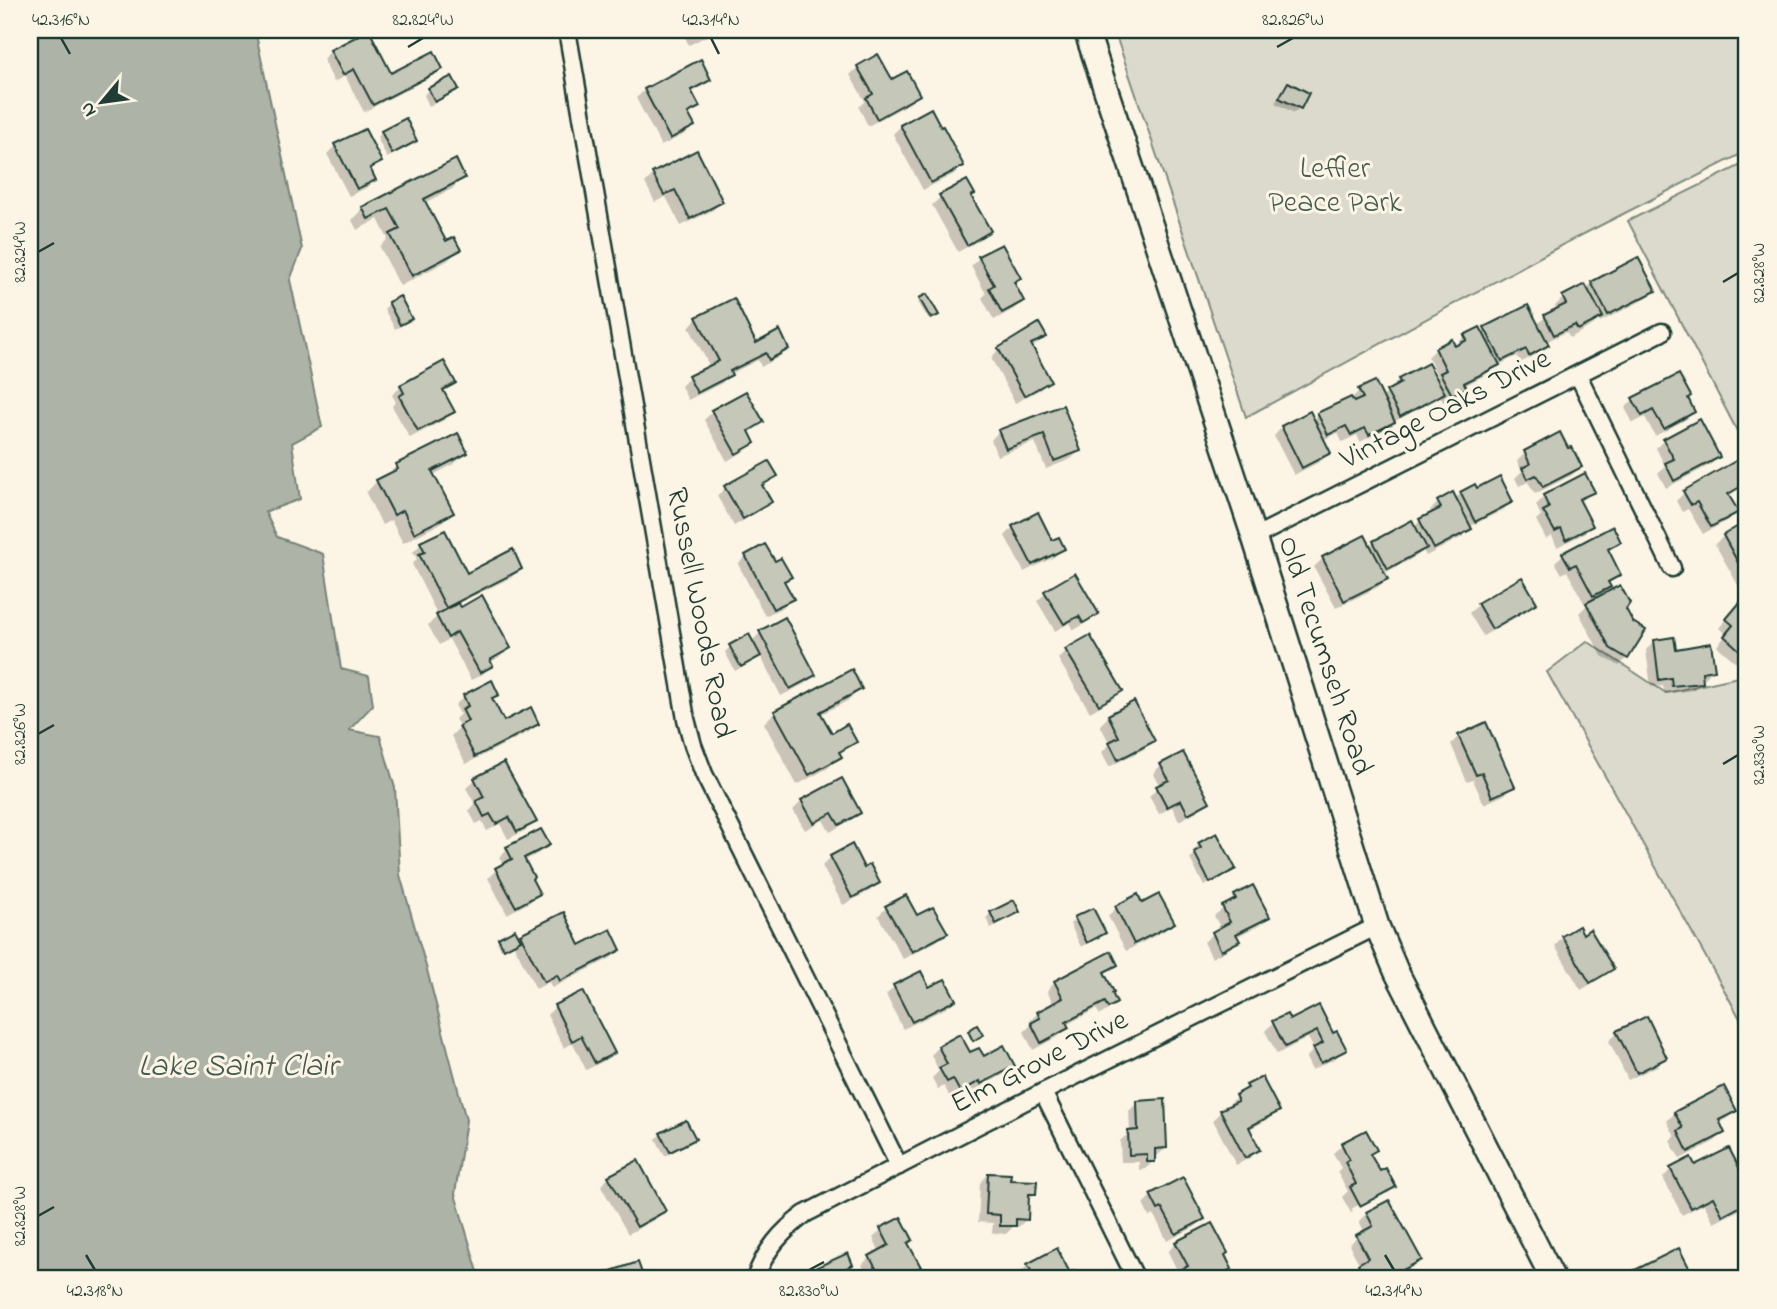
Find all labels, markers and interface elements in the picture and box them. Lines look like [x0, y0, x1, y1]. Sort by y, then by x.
text: 42.316°N [32, 8, 90, 34]
text: 82.824°W [392, 8, 454, 34]
text: 42.314°N [682, 8, 740, 34]
text: 82.826°W [1262, 8, 1324, 34]
north arrow [66, 66, 136, 136]
text: N [74, 97, 104, 121]
park label: Leffler Peace Park [1268, 148, 1403, 226]
text: 82.824°W [8, 221, 34, 283]
text: 82.828°W [1747, 243, 1773, 303]
street label: Vintage Oaks Drive [1332, 338, 1559, 482]
street label: Russell Woods Road [653, 484, 745, 742]
street label: Old Tecumseh Road [1265, 531, 1383, 781]
text: 82.826°W [8, 703, 34, 765]
text: 82.830°W [1747, 725, 1773, 785]
street label: Elm Grove Drive [944, 999, 1137, 1127]
water label: Lake Saint Clair [138, 1044, 342, 1091]
text: 82.828°W [8, 1186, 34, 1246]
text: 42.318°N [67, 1279, 123, 1305]
text: 82.830°W [779, 1279, 839, 1305]
text: 42.314°N [1365, 1279, 1423, 1305]

